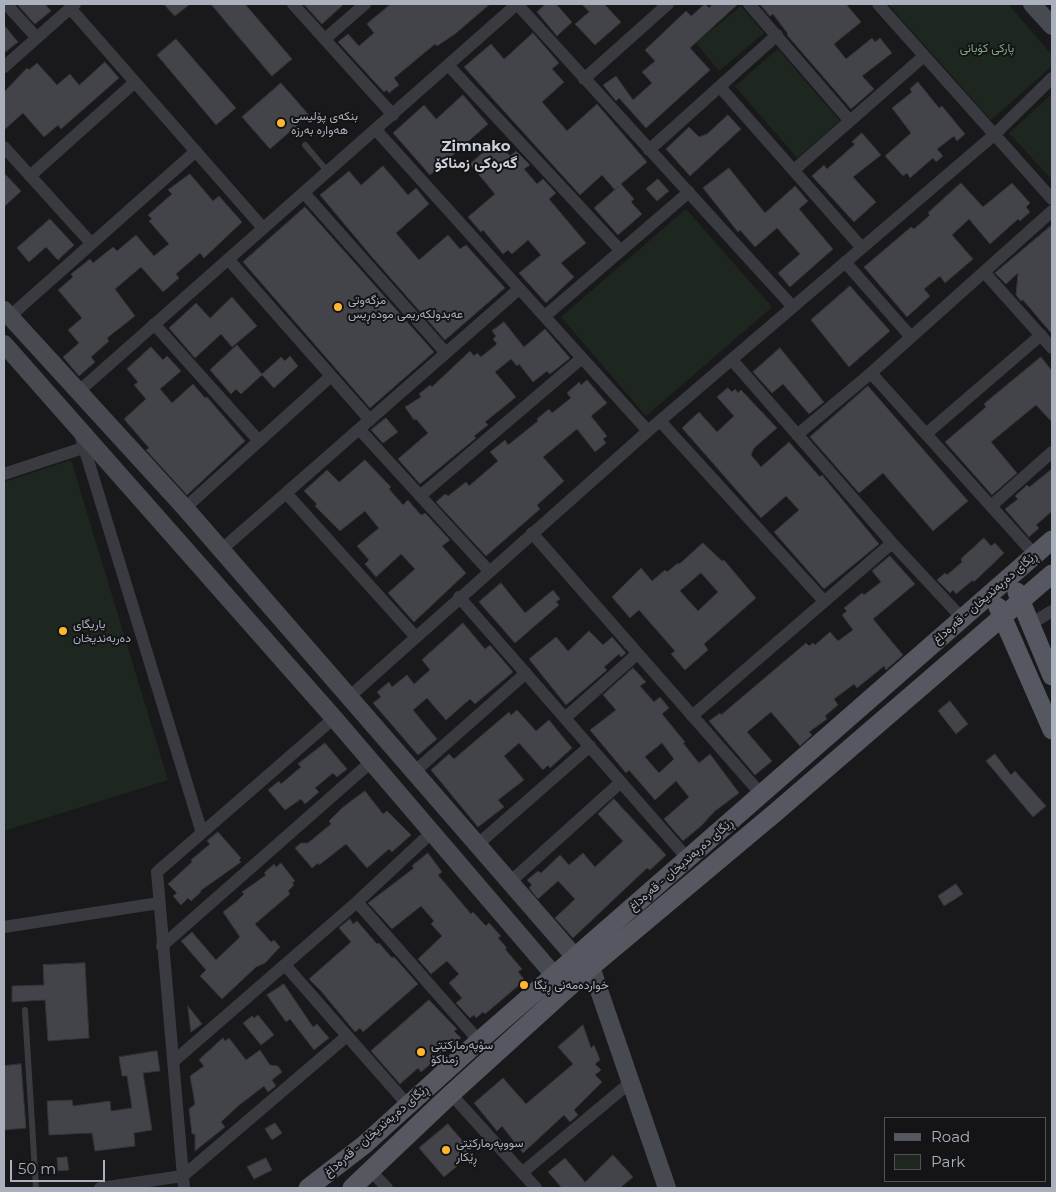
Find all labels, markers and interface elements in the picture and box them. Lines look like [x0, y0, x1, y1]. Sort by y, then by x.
park label: پارکی کۆبانی [960, 41, 1014, 55]
place label: بنکەی پۆلیسی هەوارە بەرزە [291, 109, 358, 137]
marker: بنکەی پۆلیسی هەوارە بەرزە [275, 117, 287, 129]
district label: Zimnako گەرەکی زمناکۆ [435, 138, 517, 173]
place label: مزگەوتی عەبدولکەریمی مودەڕیس [348, 293, 463, 321]
marker: مزگەوتی عەبدولکەریمی مودەڕیس [332, 301, 344, 313]
street label: ڕێگای دەربەندیخان - قەرەداغ [930, 549, 1040, 647]
place label: یاریگاى ده‌ربه‌ندیخان [73, 617, 131, 645]
marker: یاریگاى ده‌ربه‌ندیخان [57, 625, 69, 637]
street label: ڕێگای دەربەندیخان - قەرەداغ [626, 816, 736, 914]
place label: خواردەمەنی ڕێگا [534, 978, 609, 992]
marker: خواردەمەنی ڕێگا [518, 979, 530, 991]
place label: سۆپەرمارکێتی زمناکۆ [431, 1038, 493, 1066]
marker: سۆپەرمارکێتی زمناکۆ [415, 1046, 427, 1058]
street label: ڕێگای دەربەندیخان - قەرەداغ [321, 1082, 431, 1180]
legend [884, 1117, 1046, 1182]
text: Road [931, 1127, 970, 1146]
place label: سووپەرمارکێتی ڕێکار [456, 1136, 524, 1164]
marker: سووپەرمارکێتی ڕێکار [440, 1144, 452, 1156]
scale bar [12, 1150, 108, 1182]
text: Park [931, 1152, 965, 1171]
text: 50 m [18, 1159, 56, 1178]

